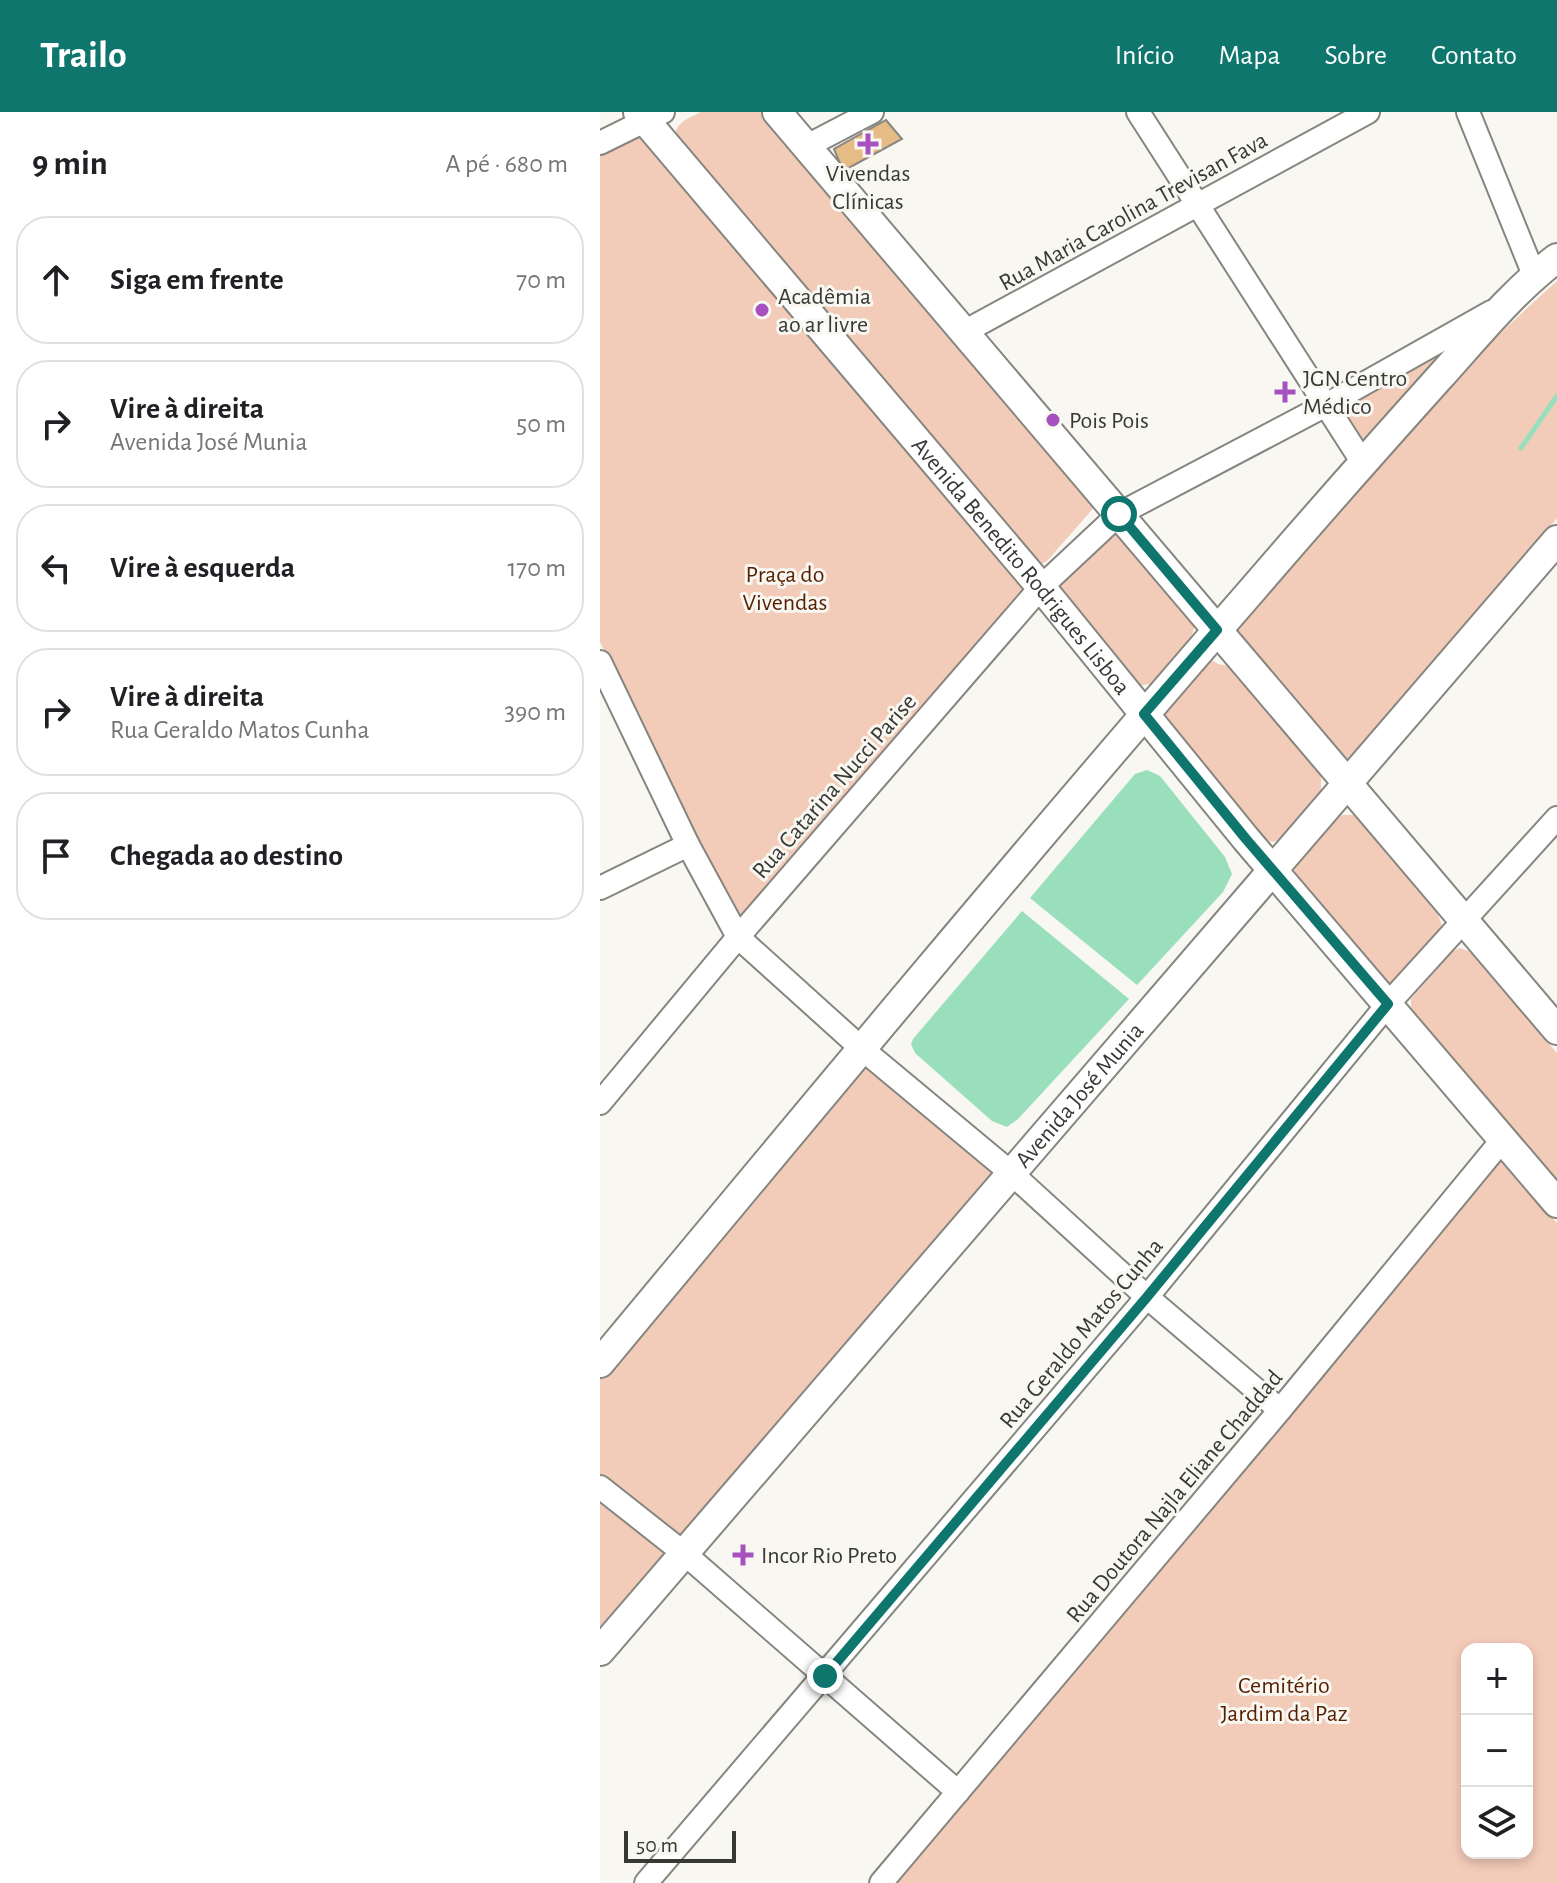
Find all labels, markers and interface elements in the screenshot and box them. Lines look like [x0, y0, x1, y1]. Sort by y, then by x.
text: Trailo [40, 37, 127, 75]
text: Início [1115, 42, 1175, 70]
text: Mapa [1219, 42, 1280, 70]
text: Sobre [1324, 42, 1387, 70]
text: Contato [1431, 42, 1517, 70]
street label: Rua Maria Carolina Trevisan Fava [995, 128, 1272, 296]
marker: Vivendas Clínicas [857, 133, 879, 155]
text: 9 min [32, 147, 108, 181]
text: A pé · 680 m [446, 151, 568, 177]
place label: Vivendas Clínicas [826, 162, 910, 214]
icon: ahead [34, 258, 78, 302]
text: Siga em frente [110, 265, 284, 295]
text: 70 m [516, 267, 566, 293]
place label: Acadêmia ao ar livre [778, 285, 871, 337]
marker: Acadêmia ao ar livre [753, 301, 771, 319]
place label: JGN Centro Médico [1303, 367, 1407, 419]
marker: JGN Centro Médico [1274, 381, 1296, 403]
text: Vire à direita [110, 394, 264, 424]
icon: right [34, 402, 78, 446]
place label: Pois Pois [1069, 409, 1149, 433]
text: 50 m [516, 411, 566, 437]
marker: Pois Pois [1044, 411, 1062, 429]
text: Avenida José Munia [110, 429, 308, 455]
street label: Avenida Benedito Rodrigues Lisboa [907, 433, 1134, 699]
route start [1101, 496, 1137, 532]
icon: left [34, 546, 78, 590]
text: Vire à esquerda [110, 553, 295, 583]
text: 170 m [507, 555, 566, 581]
park label: Praça do Vivendas [743, 563, 827, 615]
text: Vire à direita [110, 682, 264, 712]
icon: right [34, 690, 78, 734]
street label: Rua Catarina Nucci Parise [748, 690, 921, 884]
text: 390 m [504, 699, 566, 725]
text: Rua Geraldo Matos Cunha [110, 717, 370, 743]
icon: arrive [34, 834, 78, 878]
text: Chegada ao destino [110, 841, 343, 871]
street label: Avenida José Munia [1011, 1019, 1148, 1172]
street label: Rua Geraldo Matos Cunha [996, 1234, 1168, 1433]
street label: Rua Doutora Najla Eliane Chaddad [1062, 1366, 1287, 1627]
marker: Incor Rio Preto [732, 1544, 754, 1566]
place label: Incor Rio Preto [761, 1544, 897, 1568]
map controls [1461, 1643, 1533, 1859]
button: + [1461, 1643, 1533, 1715]
route end [807, 1658, 843, 1694]
park label: Cemitério Jardim da Paz [1220, 1674, 1348, 1726]
button: − [1461, 1715, 1533, 1787]
button: layers [1461, 1787, 1533, 1859]
scale bar [624, 1827, 736, 1863]
text: 50 m [636, 1834, 678, 1856]

